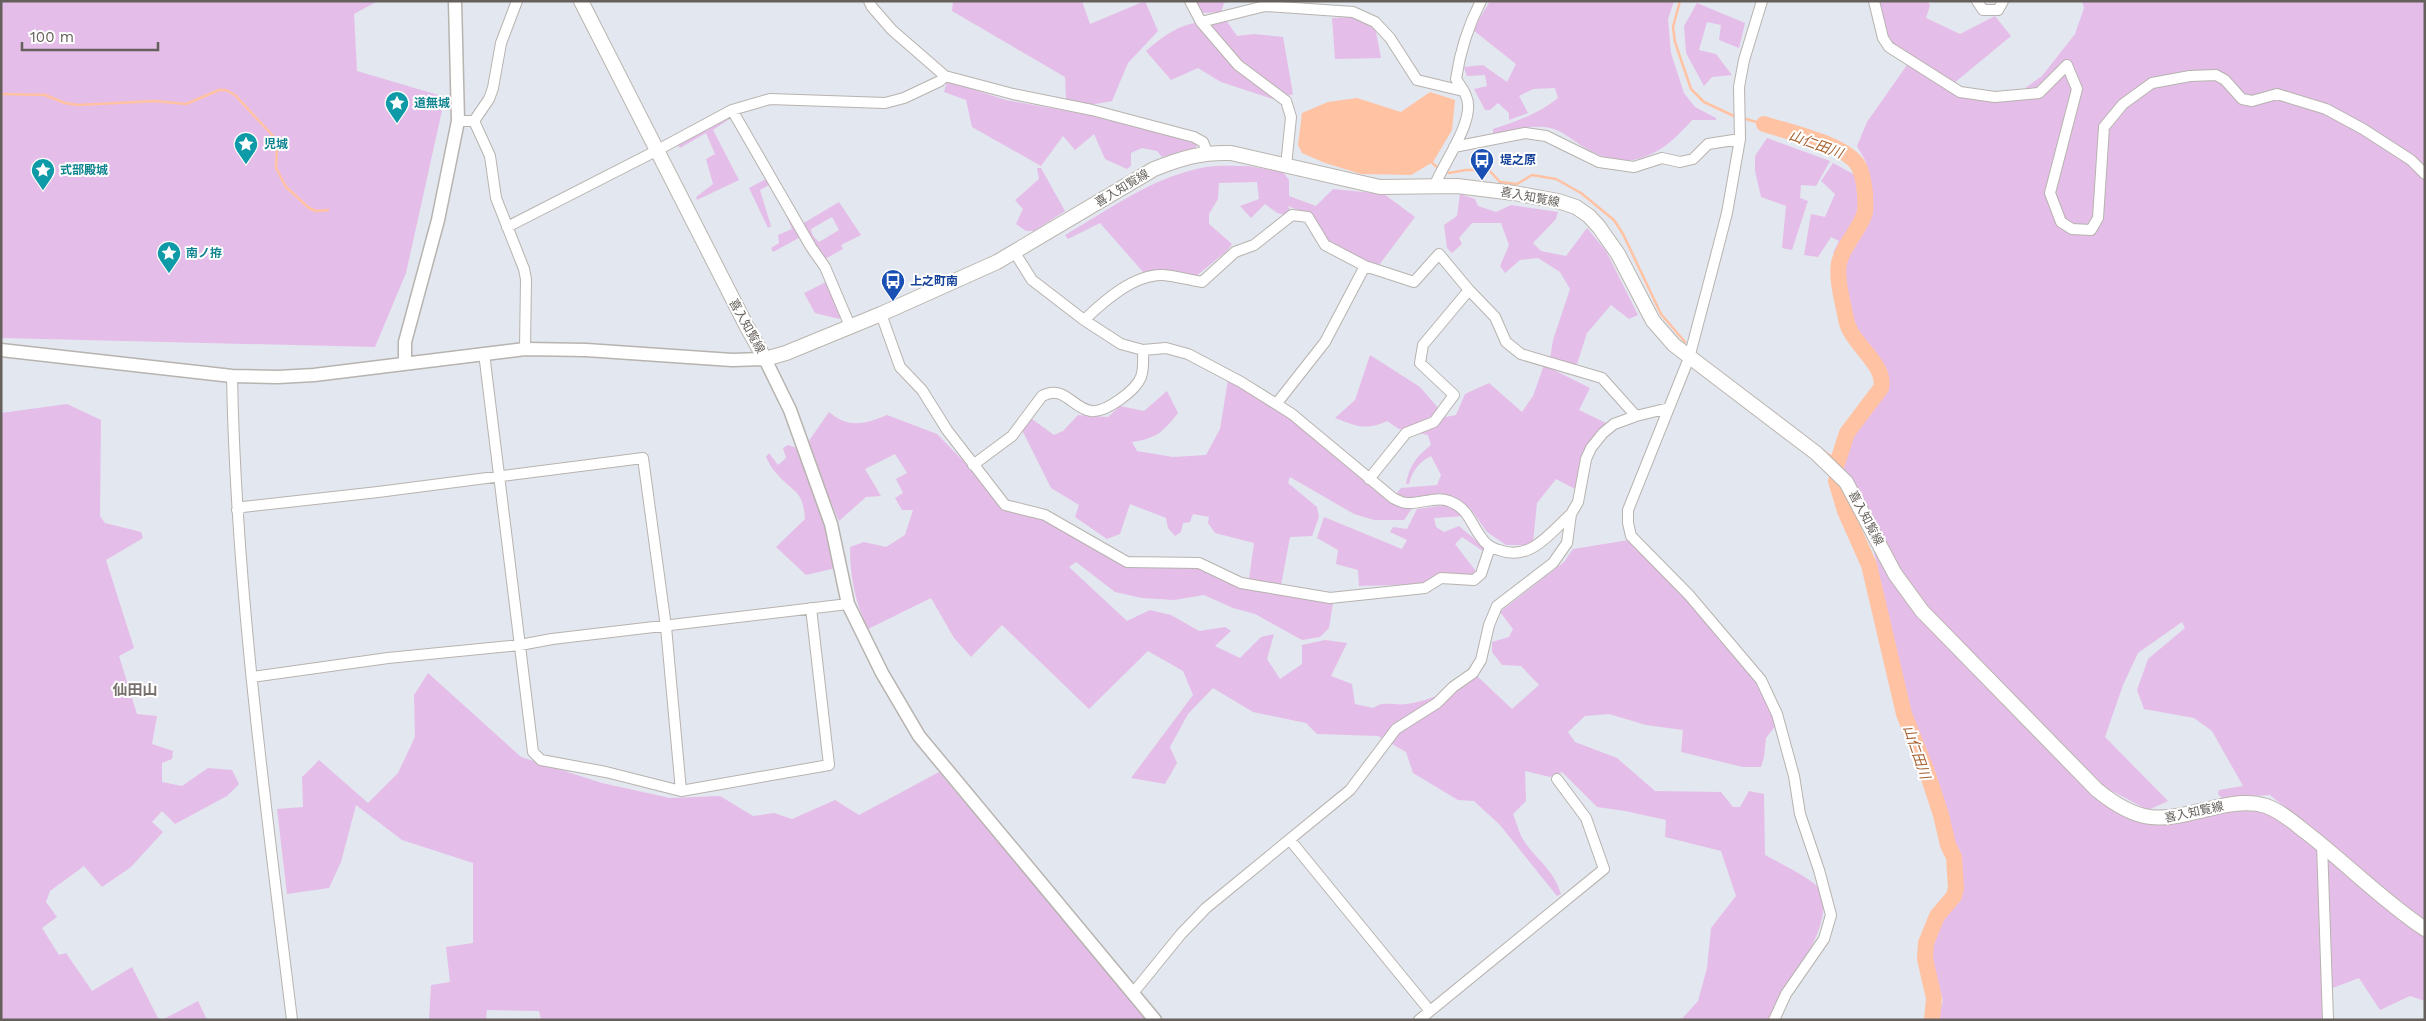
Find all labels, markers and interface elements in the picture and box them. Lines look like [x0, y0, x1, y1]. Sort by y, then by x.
scale bar [22, 20, 159, 52]
text: 100 m [30, 28, 74, 46]
place icon: 道無城 [384, 90, 410, 124]
place label: 道無城 [414, 96, 450, 110]
water label: 山仁田川 [1787, 127, 1847, 162]
place icon: 児城 [233, 131, 259, 165]
place label: 児城 [264, 137, 288, 151]
bus stop icon: 堤之原 [1469, 147, 1495, 181]
place label: 堤之原 [1500, 153, 1536, 167]
place icon: 式部殿城 [30, 157, 56, 191]
place label: 式部殿城 [60, 163, 108, 177]
street label: 喜入知覧線 [1093, 167, 1151, 209]
street label: 喜入知覧線 [1499, 184, 1561, 210]
place icon: 南ノ拵 [156, 240, 182, 274]
place label: 南ノ拵 [186, 246, 222, 260]
bus stop icon: 上之町南 [880, 268, 906, 302]
place label: 上之町南 [910, 274, 958, 288]
street label: 喜入知覧線 [726, 296, 768, 356]
street label: 喜入知覧線 [1846, 488, 1886, 548]
district label: 仙田山 [112, 681, 158, 699]
water label: 山仁田川 [1900, 723, 1934, 783]
street label: 喜入知覧線 [2163, 799, 2225, 825]

